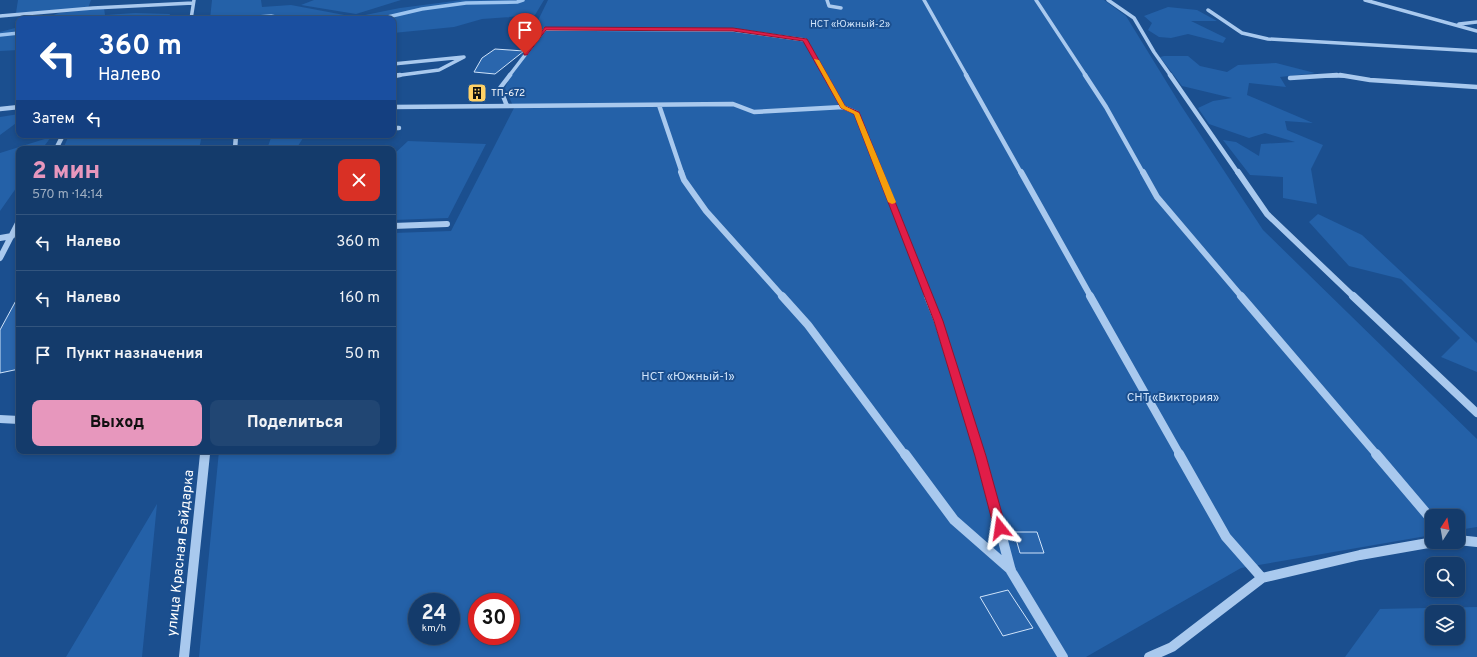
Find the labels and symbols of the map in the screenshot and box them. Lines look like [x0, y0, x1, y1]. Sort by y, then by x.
pin [508, 13, 542, 54]
park label: НСТ «Южный-2» [810, 18, 890, 31]
building icon: ТП-672 [466, 82, 488, 104]
place label: ТП-672 [491, 87, 525, 100]
park label: НСТ «Южный-1» [641, 369, 735, 385]
park label: СНТ «Виктория» [1127, 390, 1219, 406]
street label: улица Красная Байдарка [164, 469, 198, 637]
position arrow [979, 507, 1021, 549]
north arrow [1425, 509, 1465, 549]
speed limit sign: 30 [468, 593, 520, 645]

